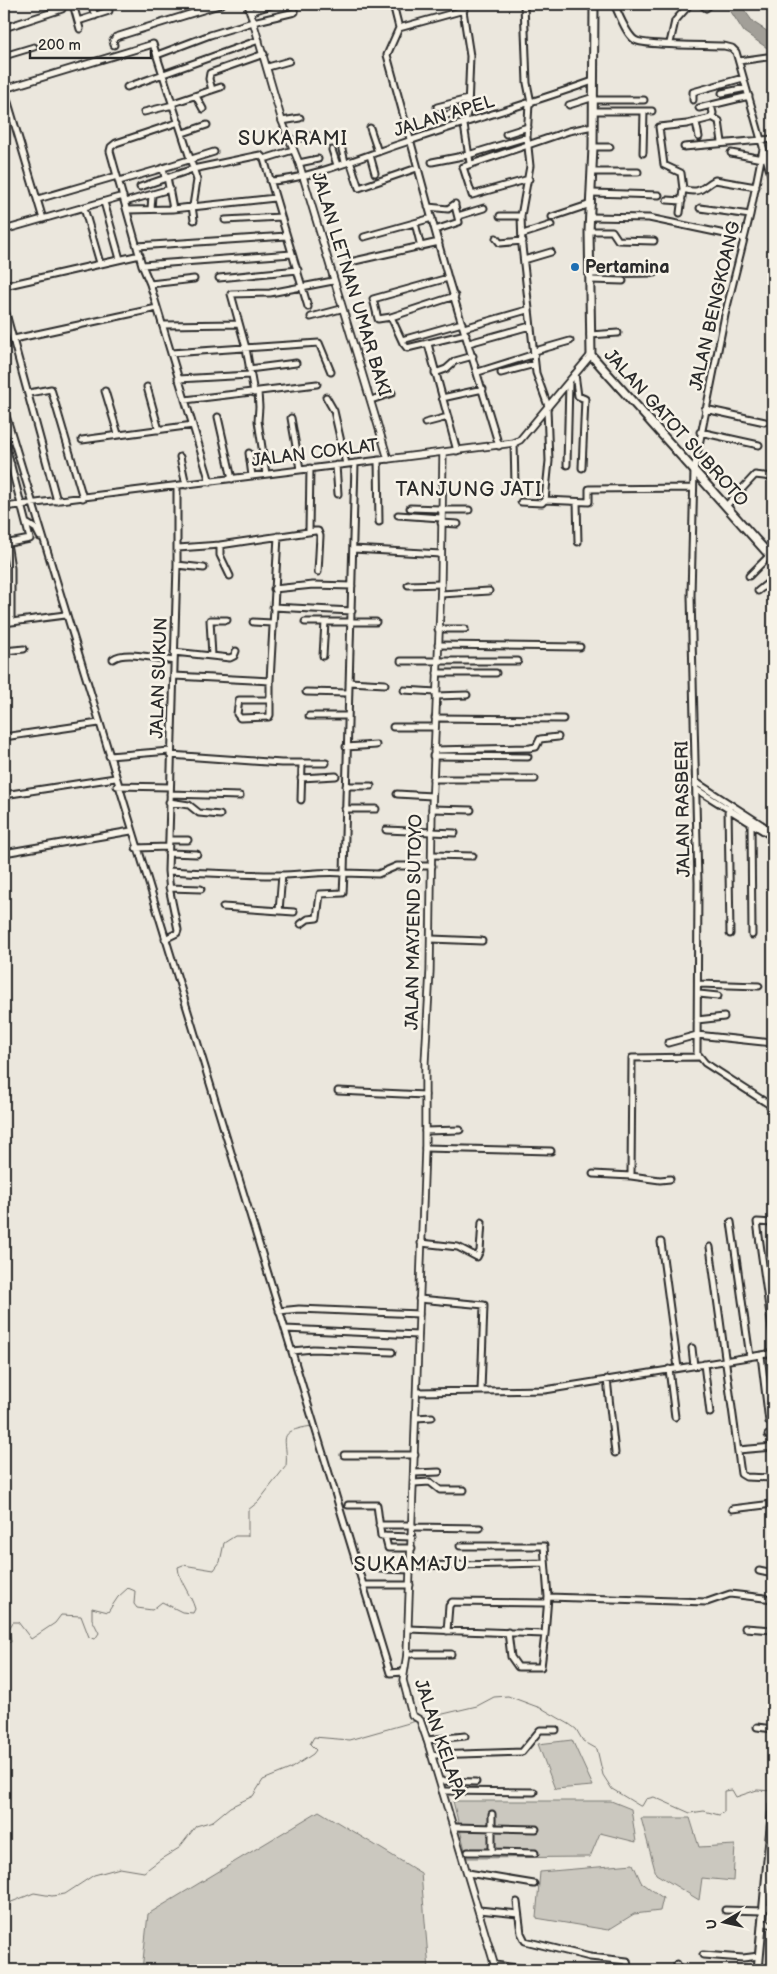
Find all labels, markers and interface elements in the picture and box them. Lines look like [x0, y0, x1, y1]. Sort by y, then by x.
scale bar [30, 28, 151, 60]
text: 200 m [38, 36, 81, 55]
street label: JALAN APEL [391, 91, 497, 141]
district label: SUKARAMI [238, 127, 348, 151]
street label: JALAN LETNAN UMAR BAKI [307, 169, 395, 399]
street label: JALAN BENGKOANG [685, 219, 745, 393]
place label: Pertamina [585, 257, 670, 278]
marker: Pertamina [569, 261, 581, 273]
street label: JALAN GATOT SUBROTO [600, 345, 752, 511]
street label: JALAN COKLAT [250, 435, 380, 471]
district label: TANJUNG JATI [396, 478, 543, 502]
street label: JALAN SUKUN [146, 617, 172, 739]
street label: JALAN RASBERI [671, 741, 695, 877]
street label: JALAN MAYJEND SUTOYO [402, 814, 426, 1030]
district label: SUKAMAJU [354, 1553, 468, 1577]
street label: JALAN KELAPA [410, 1676, 470, 1802]
north arrow [700, 1896, 750, 1946]
text: U [702, 1918, 721, 1930]

